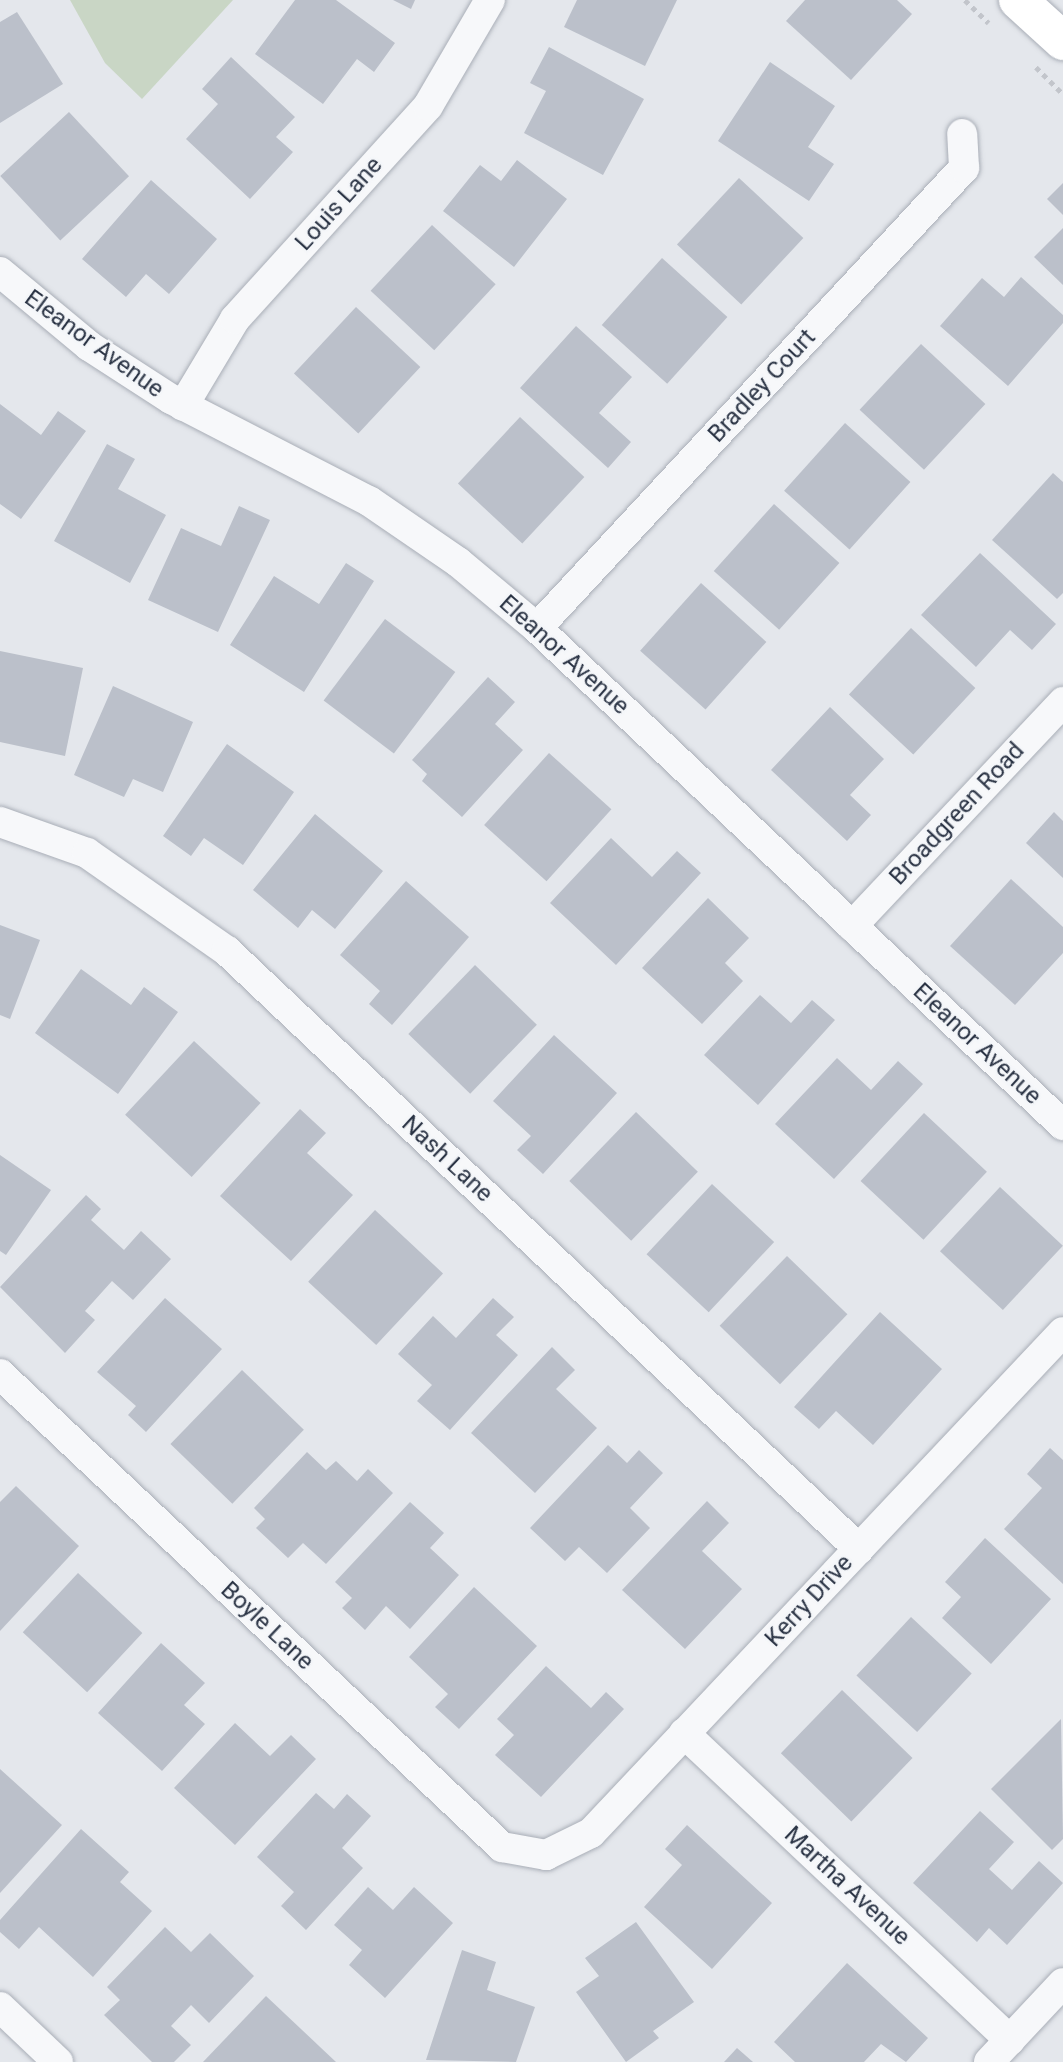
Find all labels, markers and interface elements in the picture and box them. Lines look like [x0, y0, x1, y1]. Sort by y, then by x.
street label: Louis Lane [289, 151, 389, 257]
street label: Eleanor Avenue [19, 284, 169, 404]
street label: Bradley Court [702, 324, 822, 448]
street label: Eleanor Avenue [493, 589, 635, 721]
street label: Broadgreen Road [884, 737, 1030, 891]
street label: Eleanor Avenue [907, 977, 1047, 1111]
street label: Nash Lane [396, 1110, 498, 1208]
street label: Kerry Drive [759, 1549, 859, 1653]
street label: Boyle Lane [215, 1576, 319, 1676]
street label: Martha Avenue [778, 1820, 916, 1952]

